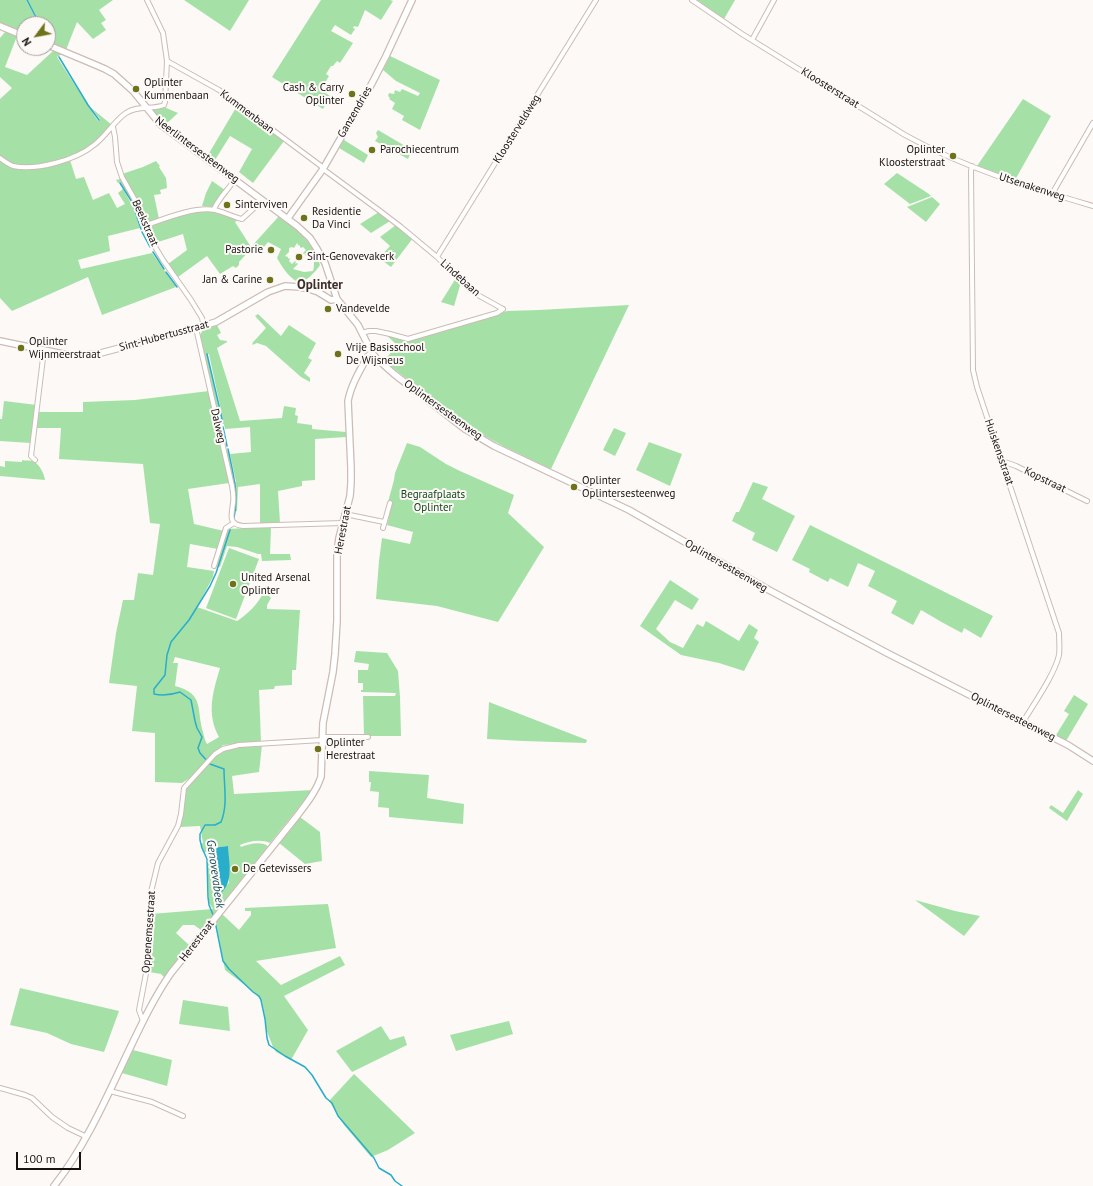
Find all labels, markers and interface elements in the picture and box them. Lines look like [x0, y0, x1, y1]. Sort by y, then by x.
north arrow [16, 16, 56, 56]
text: N [19, 35, 35, 49]
street label: Kloosterstraat [799, 65, 861, 111]
place label: Oplinter Kummenbaan [144, 76, 209, 102]
place label: Cash & Carry Oplinter [283, 81, 344, 107]
marker: Oplinter Kummenbaan [131, 84, 141, 94]
street label: Ganzendries [335, 84, 375, 140]
street label: Kummenbaan [217, 87, 277, 137]
marker: Cash & Carry Oplinter [347, 89, 357, 99]
street label: Kloosterveldweg [491, 92, 543, 166]
street label: Neerlintersesteenweg [152, 114, 242, 186]
place label: Parochiecentrum [380, 143, 459, 157]
place label: Oplinter Kloosterstraat [879, 143, 945, 169]
marker: Parochiecentrum [367, 145, 377, 155]
marker: Oplinter Kloosterstraat [948, 151, 958, 161]
street label: Utsenakenweg [997, 170, 1067, 204]
street label: Beekstraat [129, 198, 161, 248]
place label: Sinterviven [235, 198, 288, 212]
marker: Sinterviven [222, 200, 232, 210]
place label: Residentie Da Vinci [312, 205, 361, 231]
marker: Residentie Da Vinci [299, 213, 309, 223]
place label: Pastorie [225, 243, 263, 257]
marker: Pastorie [266, 245, 276, 255]
place label: Sint-Genovevakerk [307, 250, 394, 264]
marker: Sint-Genovevakerk [294, 252, 304, 262]
street label: Lindebaan [437, 257, 483, 299]
place label: Jan & Carine [203, 273, 262, 287]
marker: Jan & Carine [265, 275, 275, 285]
district label: Oplinter [297, 277, 343, 293]
place label: Vandevelde [336, 302, 390, 316]
marker: Vandevelde [323, 304, 333, 314]
street label: Sint-Hubertusstraat [118, 318, 210, 354]
place label: Oplinter Wijnmeerstraat [29, 335, 100, 361]
place label: Vrije Basisschool De Wijsneus [346, 341, 425, 367]
marker: Oplinter Wijnmeerstraat [16, 343, 26, 353]
marker: Vrije Basisschool De Wijsneus [333, 349, 343, 359]
street label: Oplintersesteenweg [401, 377, 485, 443]
street label: Dalweg [208, 407, 228, 445]
street label: Huiskensstraat [982, 417, 1016, 487]
street label: Kopstraat [1022, 464, 1068, 496]
place label: Oplinter Oplintersesteenweg [582, 474, 675, 500]
marker: Oplinter Oplintersesteenweg [569, 482, 579, 492]
park label: Begraafplaats Oplinter [401, 488, 465, 514]
street label: Herestraat [332, 505, 354, 555]
street label: Oplintersesteenweg [682, 537, 770, 595]
place label: United Arsenal Oplinter [241, 571, 310, 597]
marker: United Arsenal Oplinter [228, 579, 238, 589]
street label: Oplintersesteenweg [968, 690, 1058, 744]
place label: Oplinter Herestraat [326, 736, 375, 762]
marker: Oplinter Herestraat [313, 744, 323, 754]
water label: Genovevabeek [203, 839, 227, 909]
place label: De Getevissers [243, 862, 311, 876]
marker: De Getevissers [230, 864, 240, 874]
street label: Oppenemsestraat [140, 890, 158, 974]
street label: Herestraat [177, 918, 217, 964]
scale bar [18, 1144, 83, 1170]
text: 100 m [23, 1151, 56, 1166]

